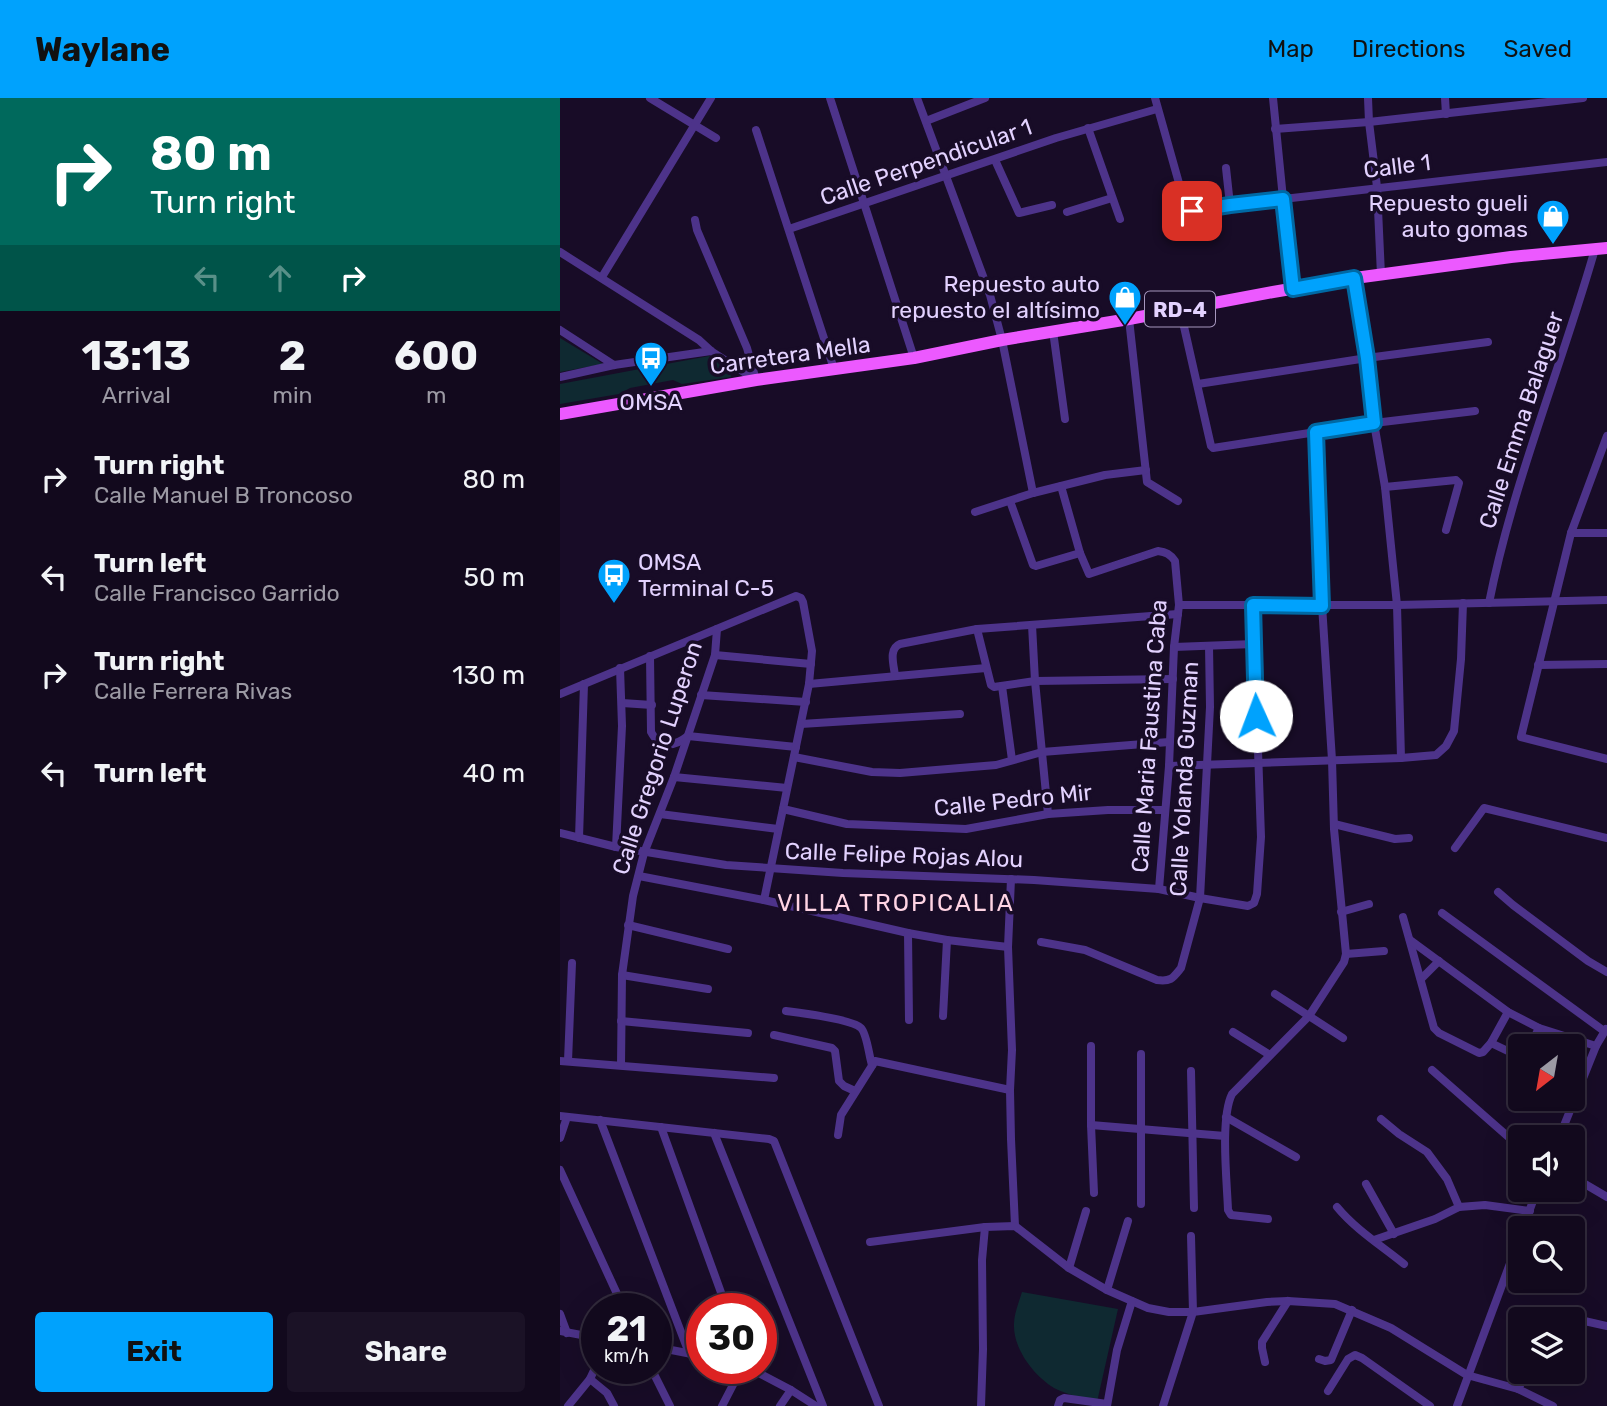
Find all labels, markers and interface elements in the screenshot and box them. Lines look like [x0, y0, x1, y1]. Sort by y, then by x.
text: Waylane [35, 30, 170, 69]
text: Map [1267, 35, 1314, 63]
text: Directions [1352, 35, 1465, 63]
text: Saved [1503, 35, 1572, 63]
street label: Calle Perpendicular 1 [816, 113, 1036, 211]
text: 80 m [150, 124, 272, 182]
icon: right [35, 126, 126, 217]
street label: Calle 1 [1362, 148, 1432, 184]
pin [1162, 181, 1222, 241]
text: Turn right [150, 183, 295, 221]
place label: Repuesto gueli auto gomas [1369, 189, 1528, 243]
icon: arrive [1173, 192, 1211, 230]
shop icon: Repuesto gueli auto gomas [1534, 197, 1572, 246]
icon: left [188, 259, 226, 297]
icon: ahead [261, 259, 299, 297]
icon: right [334, 259, 372, 297]
place label: Repuesto auto repuesto el altísimo [891, 270, 1100, 324]
shop icon: Repuesto auto repuesto el altísimo [1106, 278, 1144, 327]
road number: RD-4 [1145, 292, 1215, 326]
street label: Calle Emma Balaguer [1473, 308, 1569, 532]
street label: Carretera Mella [708, 330, 872, 380]
text: 13:13 [82, 331, 191, 381]
text: 2 [279, 331, 306, 381]
text: 600 [394, 331, 478, 381]
bus stop icon: OMSA [632, 339, 670, 388]
text: Arrival [102, 381, 171, 409]
text: min [272, 381, 312, 409]
text: m [426, 381, 446, 409]
place label: OMSA [619, 388, 683, 416]
text: Turn right [94, 450, 224, 481]
icon: right [35, 460, 73, 498]
text: 80 m [462, 464, 525, 495]
text: Calle Manuel B Troncoso [94, 481, 353, 509]
text: Turn left [94, 548, 206, 579]
place label: OMSA Terminal C-5 [638, 548, 774, 602]
bus stop icon: OMSA Terminal C-5 [595, 556, 633, 605]
icon: left [35, 558, 73, 596]
text: 50 m [464, 562, 525, 593]
text: Calle Francisco Garrido [94, 579, 340, 607]
street label: Calle Maria Faustina Caba [1125, 599, 1173, 873]
street label: Calle Gregorio Luperon [606, 638, 708, 878]
text: Turn right [94, 646, 224, 677]
icon: right [35, 656, 73, 694]
text: 130 m [452, 660, 525, 691]
street label: Calle Yolanda Guzman [1164, 661, 1204, 897]
text: Calle Ferrera Rivas [94, 677, 292, 705]
position arrow [1219, 679, 1293, 753]
icon: left [35, 754, 73, 792]
text: Turn left [94, 758, 206, 789]
text: 40 m [463, 758, 525, 789]
street label: Calle Pedro Mir [933, 778, 1094, 822]
street label: Calle Felipe Rojas Alou [784, 837, 1024, 873]
district label: VILLA TROPICALIA [777, 889, 1015, 917]
north arrow [1508, 1034, 1586, 1111]
map controls [1508, 1034, 1585, 1384]
button: sound [1508, 1125, 1585, 1202]
button: search [1508, 1216, 1585, 1293]
speed limit sign: 30 [686, 1293, 777, 1384]
button: layers [1508, 1307, 1585, 1384]
text: 21 [606, 1308, 647, 1350]
button: Exit [35, 1312, 273, 1392]
button: Share [287, 1312, 525, 1392]
text: km/h [604, 1345, 649, 1367]

